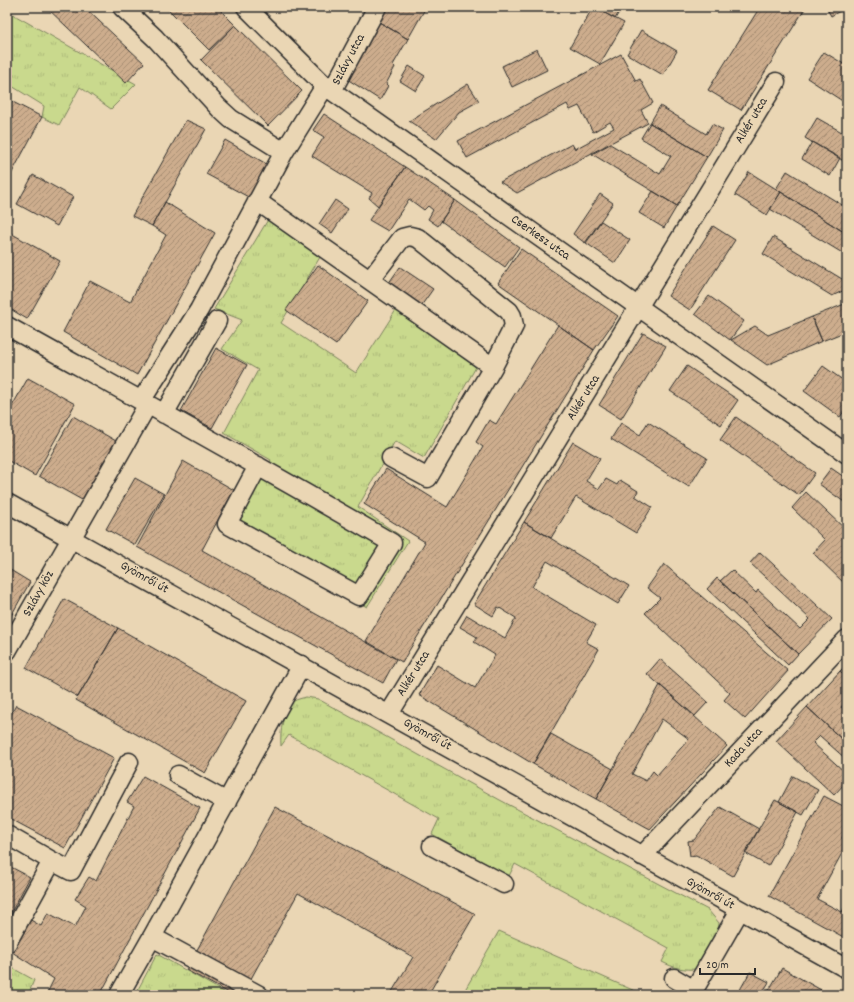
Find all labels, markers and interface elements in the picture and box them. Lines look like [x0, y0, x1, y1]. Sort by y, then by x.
street label: Szlávy utca [328, 30, 371, 89]
street label: Alkér utca [731, 94, 774, 148]
street label: Cserkesz utca [506, 211, 574, 266]
street label: Alkér utca [563, 371, 606, 425]
street label: Gyömrői út [116, 557, 172, 599]
street label: Szlávy köz [19, 567, 59, 620]
street label: Alkér utca [393, 647, 436, 701]
street label: Gyömrői út [399, 714, 455, 756]
street label: Kada utca [720, 723, 768, 772]
street label: Gyömrői út [682, 873, 738, 915]
scale bar [700, 950, 755, 976]
text: 20 m [706, 957, 729, 974]

